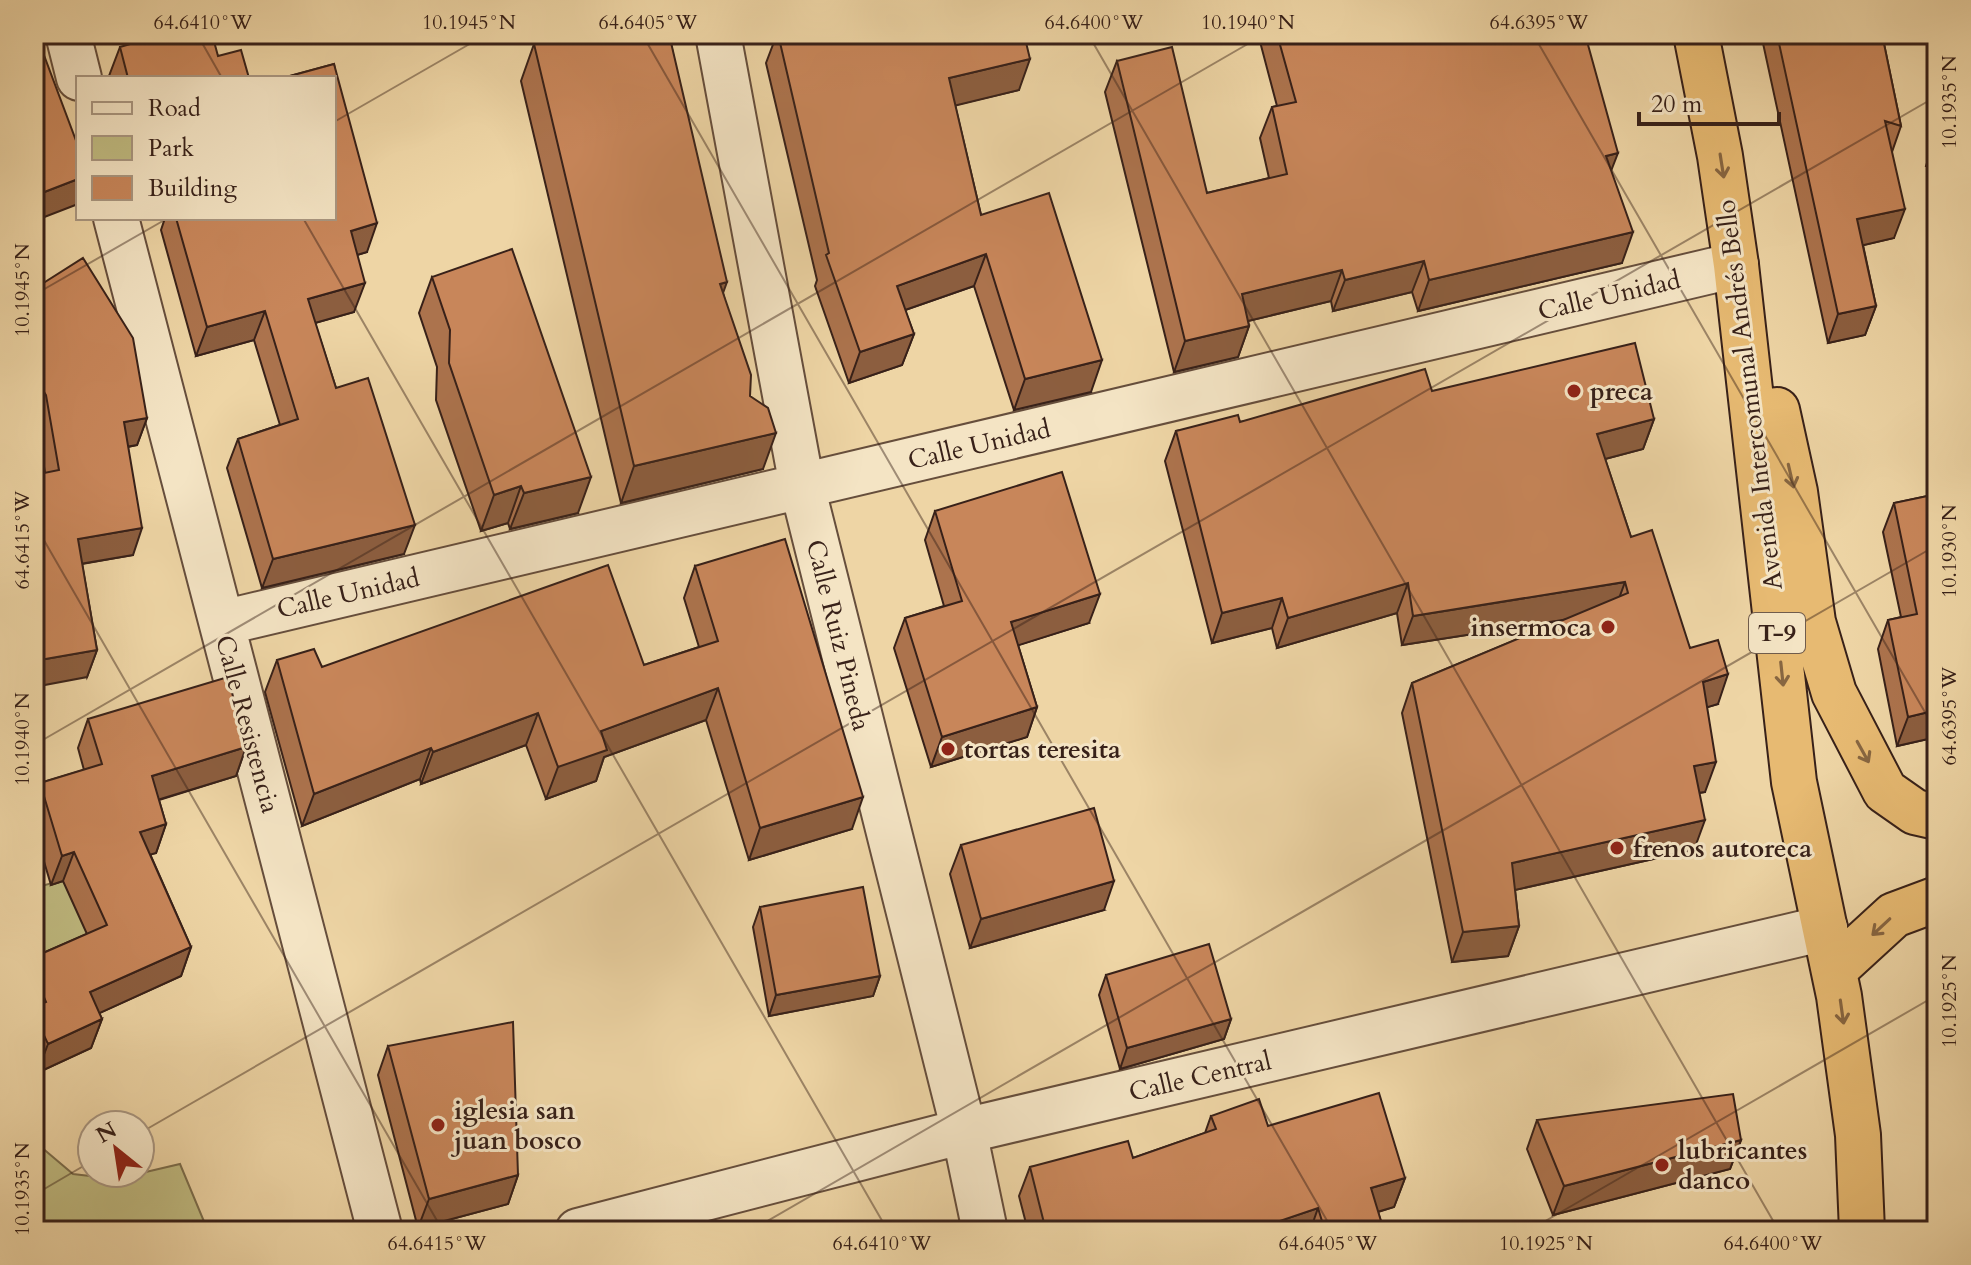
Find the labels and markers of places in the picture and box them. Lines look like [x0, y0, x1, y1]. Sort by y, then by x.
place label: preca [1590, 374, 1653, 409]
marker: preca [1565, 382, 1583, 400]
place label: insermoca [1471, 610, 1592, 645]
marker: insermoca [1599, 618, 1617, 636]
place label: tortas teresita [964, 732, 1121, 767]
marker: tortas teresita [939, 740, 957, 758]
place label: frenos autoreca [1633, 831, 1812, 866]
marker: frenos autoreca [1608, 839, 1626, 857]
place label: iglesia san juan bosco [450, 1093, 582, 1158]
marker: iglesia san juan bosco [429, 1116, 447, 1134]
place label: lubricantes danco [1678, 1133, 1807, 1198]
marker: lubricantes danco [1653, 1156, 1671, 1174]

